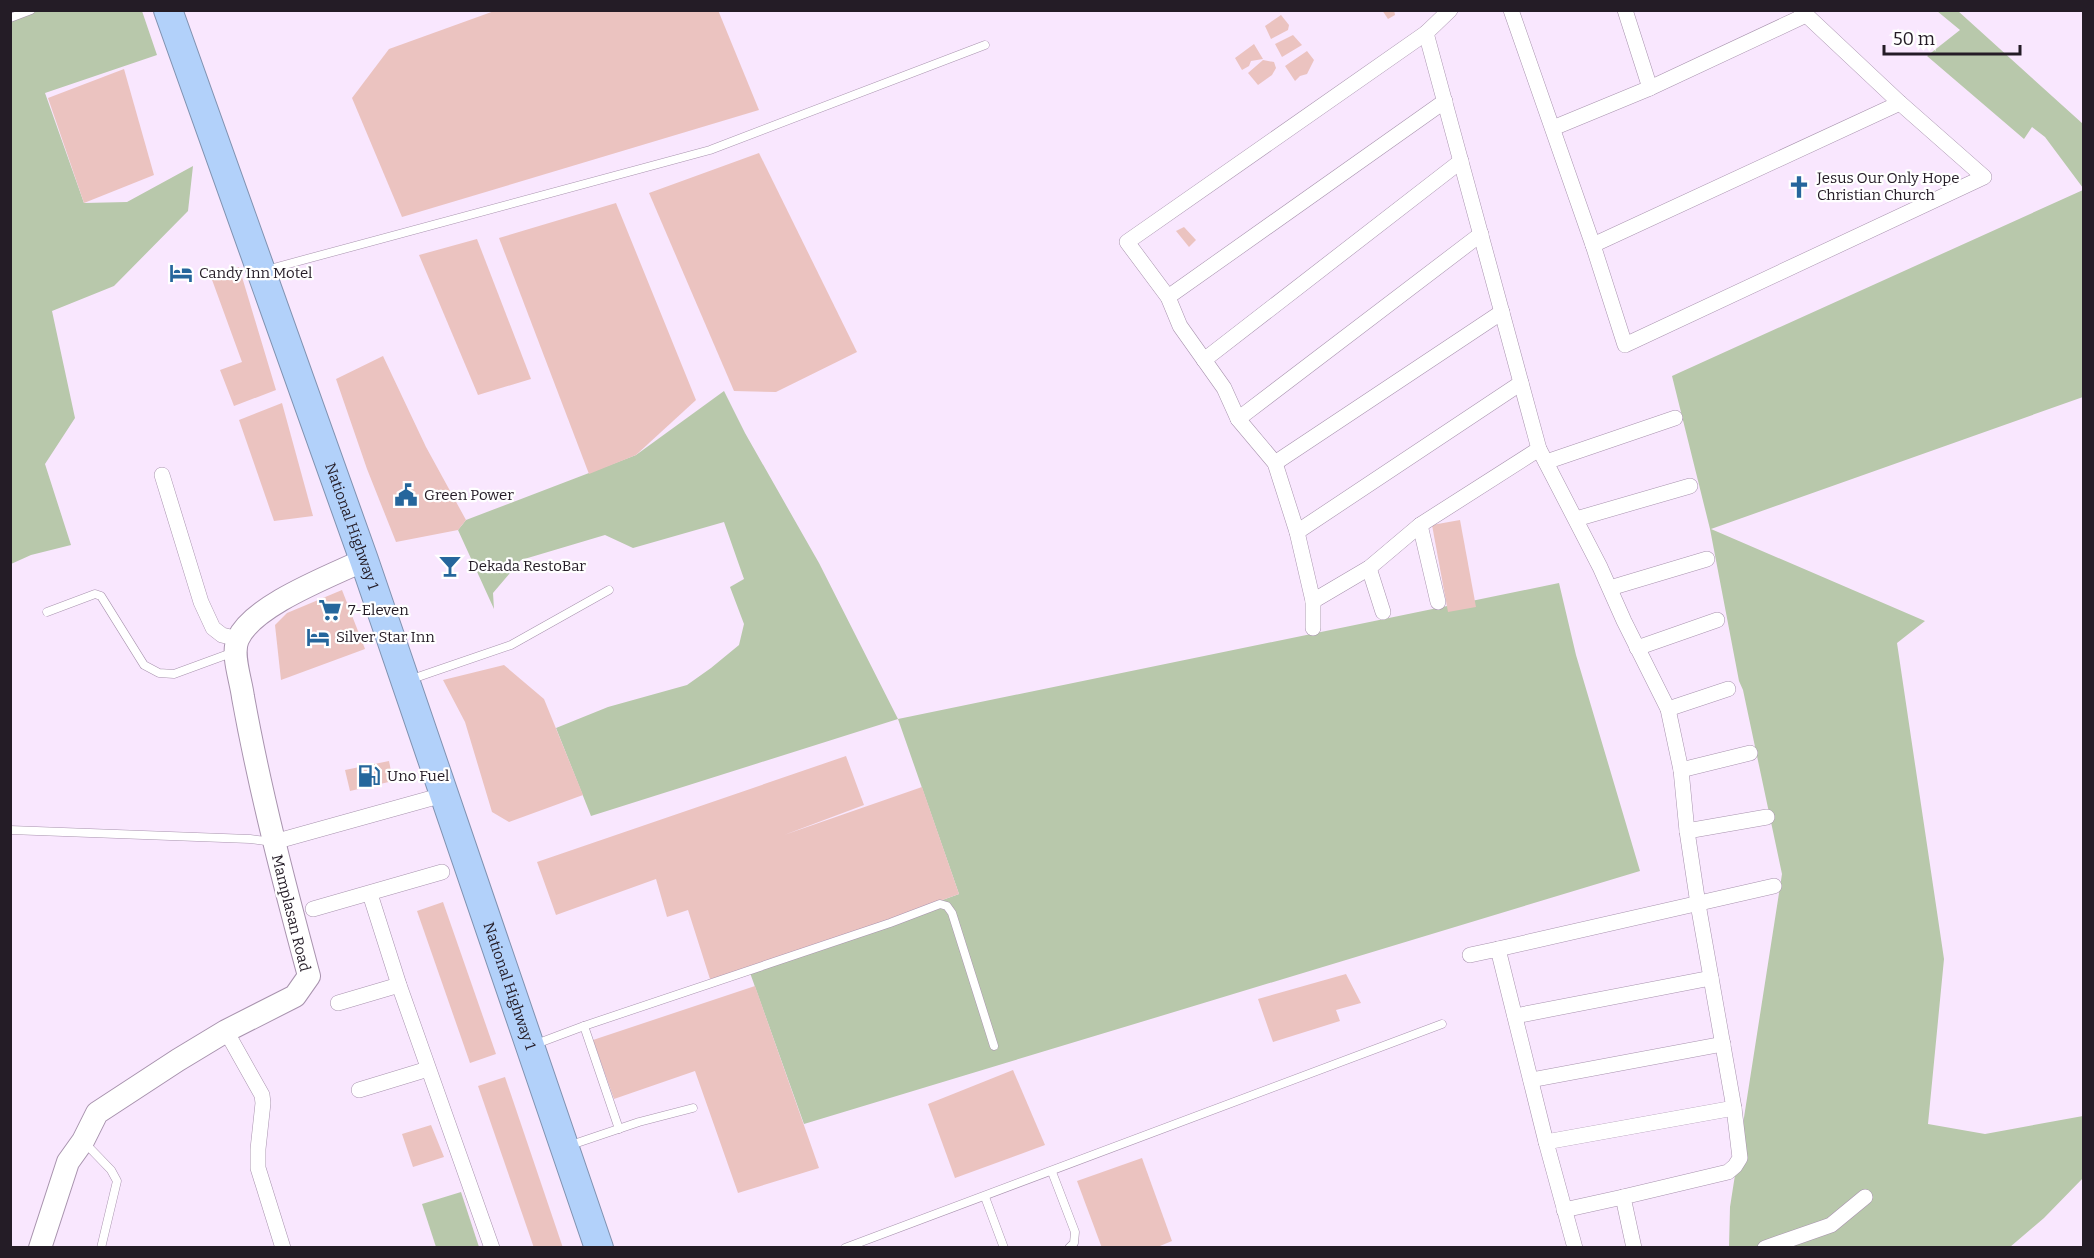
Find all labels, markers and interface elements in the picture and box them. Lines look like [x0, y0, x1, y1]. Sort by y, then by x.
scale bar [1884, 18, 2020, 56]
text: 50 m [1893, 28, 1935, 50]
place label: Jesus Our Only Hope Christian Church [1816, 169, 1959, 204]
church icon: Jesus Our Only Hope Christian Church [1786, 174, 1812, 200]
hotel icon: Candy Inn Motel [168, 260, 194, 286]
place label: Candy Inn Motel [199, 264, 312, 282]
street label: National Highway 1 [321, 460, 383, 592]
public building icon: Green Power [393, 482, 419, 508]
place label: Green Power [424, 486, 514, 504]
bar icon: Dekada RestoBar [437, 553, 463, 579]
place label: Dekada RestoBar [468, 557, 586, 575]
supermarket icon: 7-Eleven [317, 597, 343, 623]
place label: 7-Eleven [348, 601, 409, 619]
hotel icon: Silver Star Inn [305, 624, 331, 650]
place label: Silver Star Inn [336, 628, 435, 646]
fuel station icon: Uno Fuel [356, 763, 382, 789]
place label: Uno Fuel [387, 767, 449, 785]
street label: Mamplasan Road [268, 853, 314, 974]
street label: National Highway 1 [479, 920, 540, 1052]

